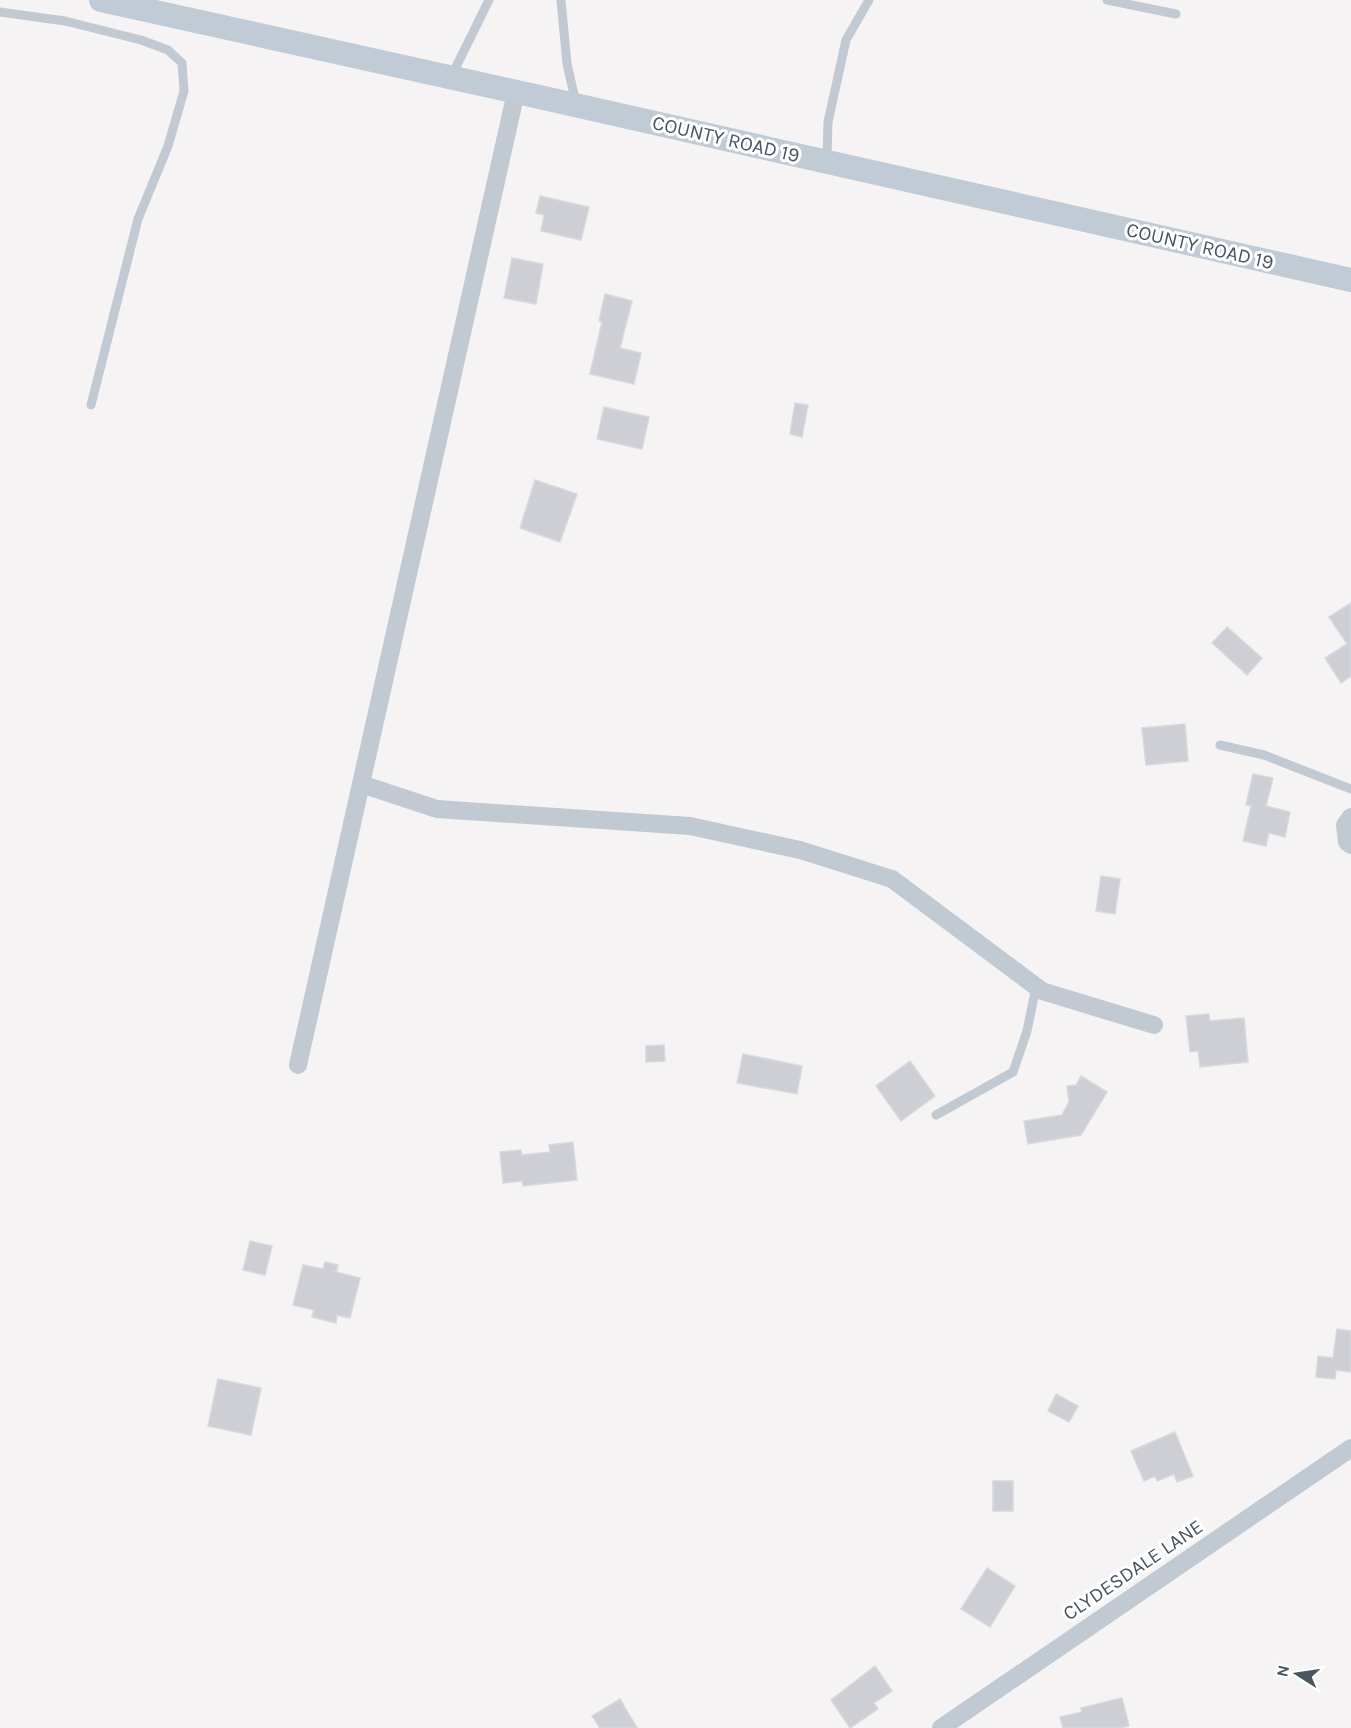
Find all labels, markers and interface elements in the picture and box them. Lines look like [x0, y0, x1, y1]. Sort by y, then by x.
street label: COUNTY ROAD 19 [650, 111, 802, 167]
street label: COUNTY ROAD 19 [1124, 218, 1276, 274]
street label: CLYDESDALE LANE [1059, 1515, 1207, 1625]
north arrow [1267, 1644, 1327, 1704]
text: N [1272, 1663, 1293, 1679]

